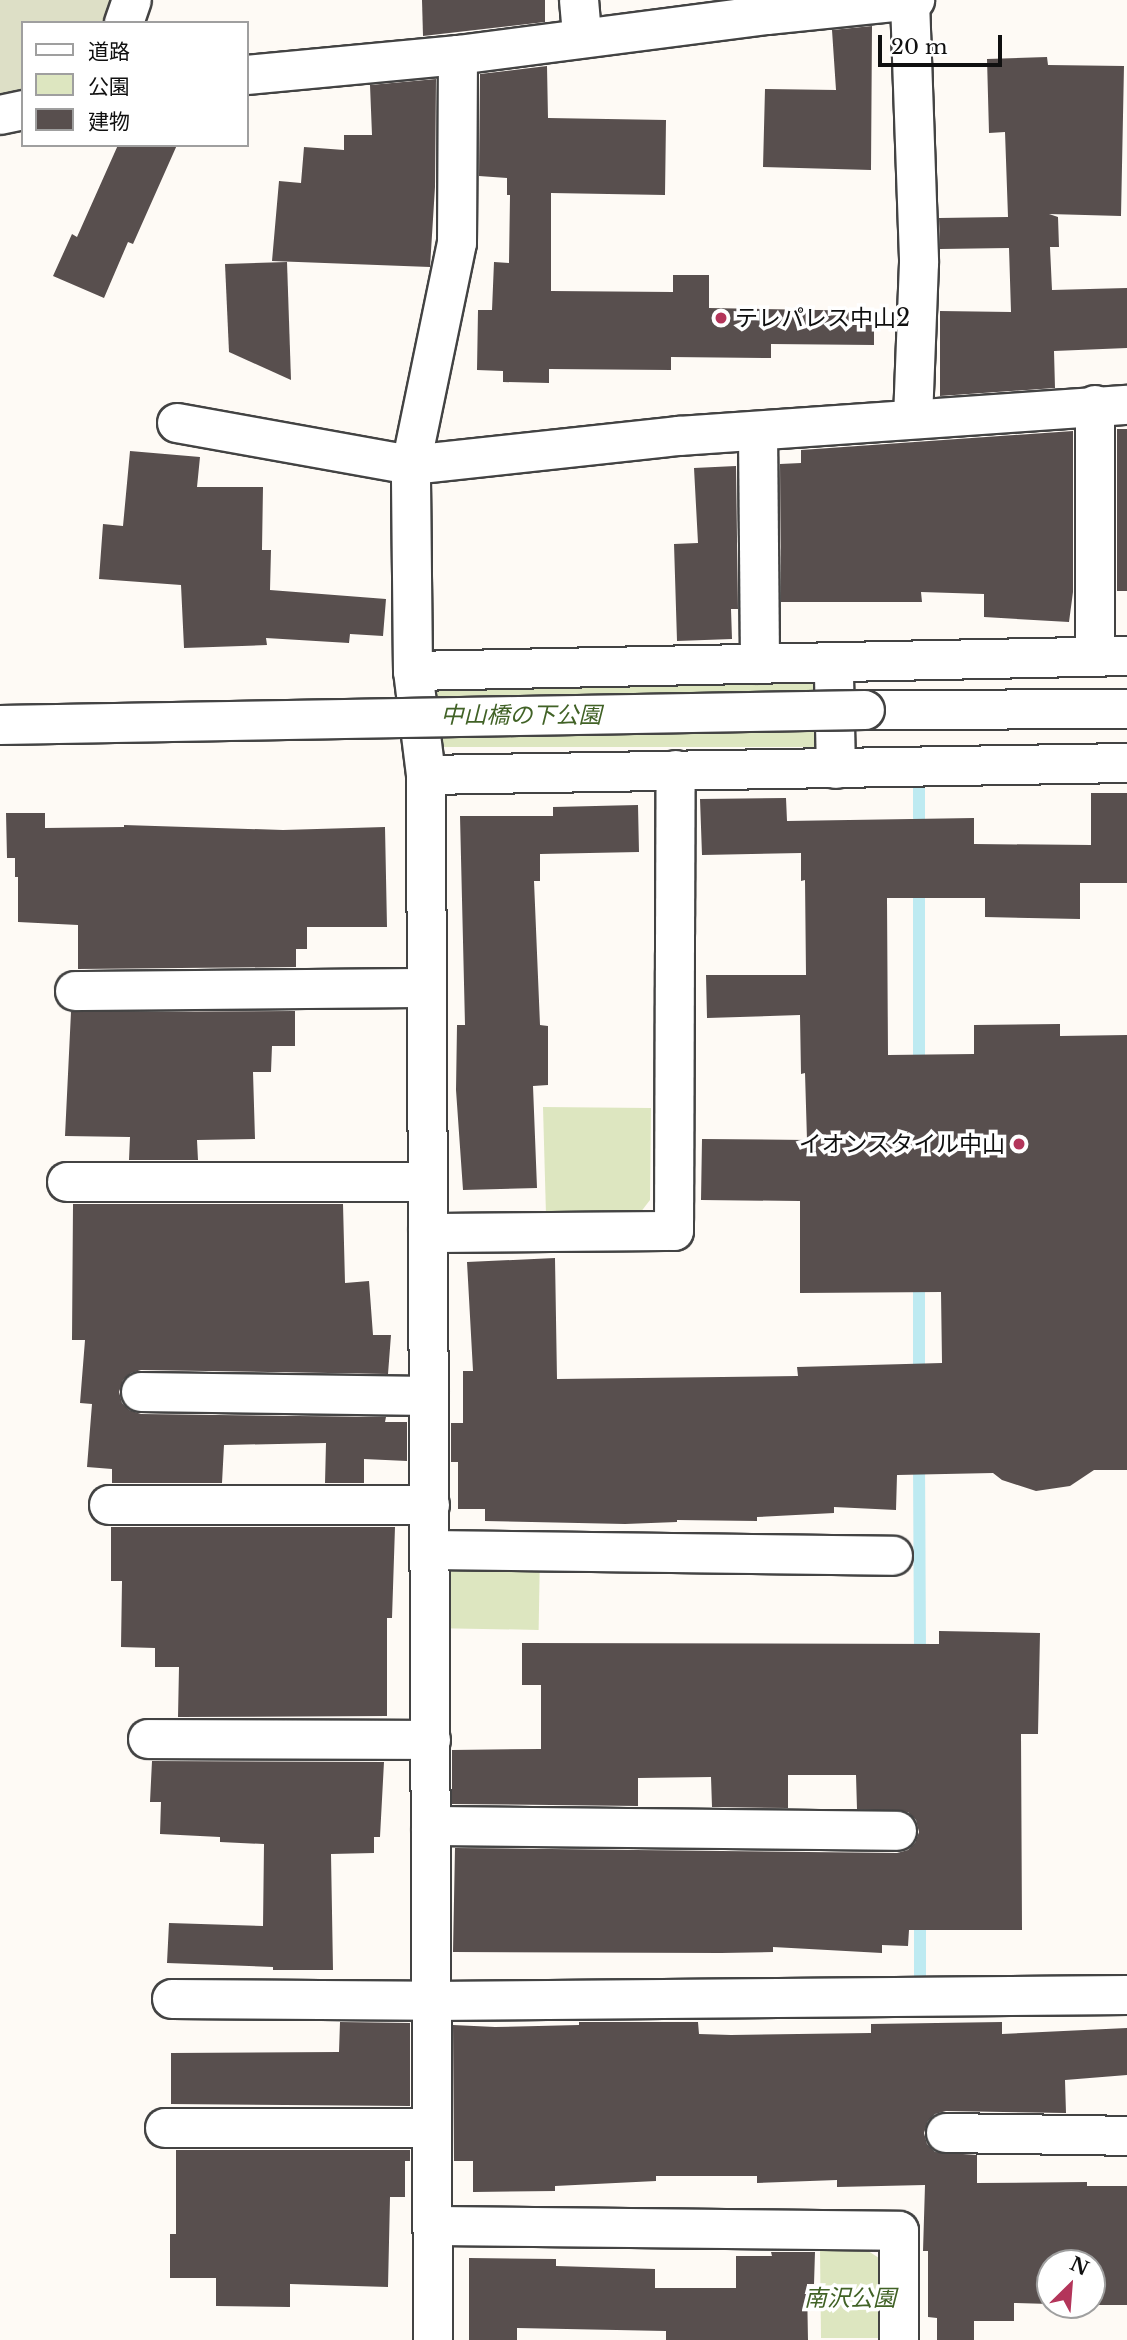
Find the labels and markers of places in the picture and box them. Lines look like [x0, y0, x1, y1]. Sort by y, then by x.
place label: テレパレス中山2 [735, 304, 910, 332]
marker: テレパレス中山2 [713, 310, 729, 326]
place label: イオンスタイル中山 [798, 1130, 1005, 1158]
marker: イオンスタイル中山 [1011, 1136, 1027, 1152]

